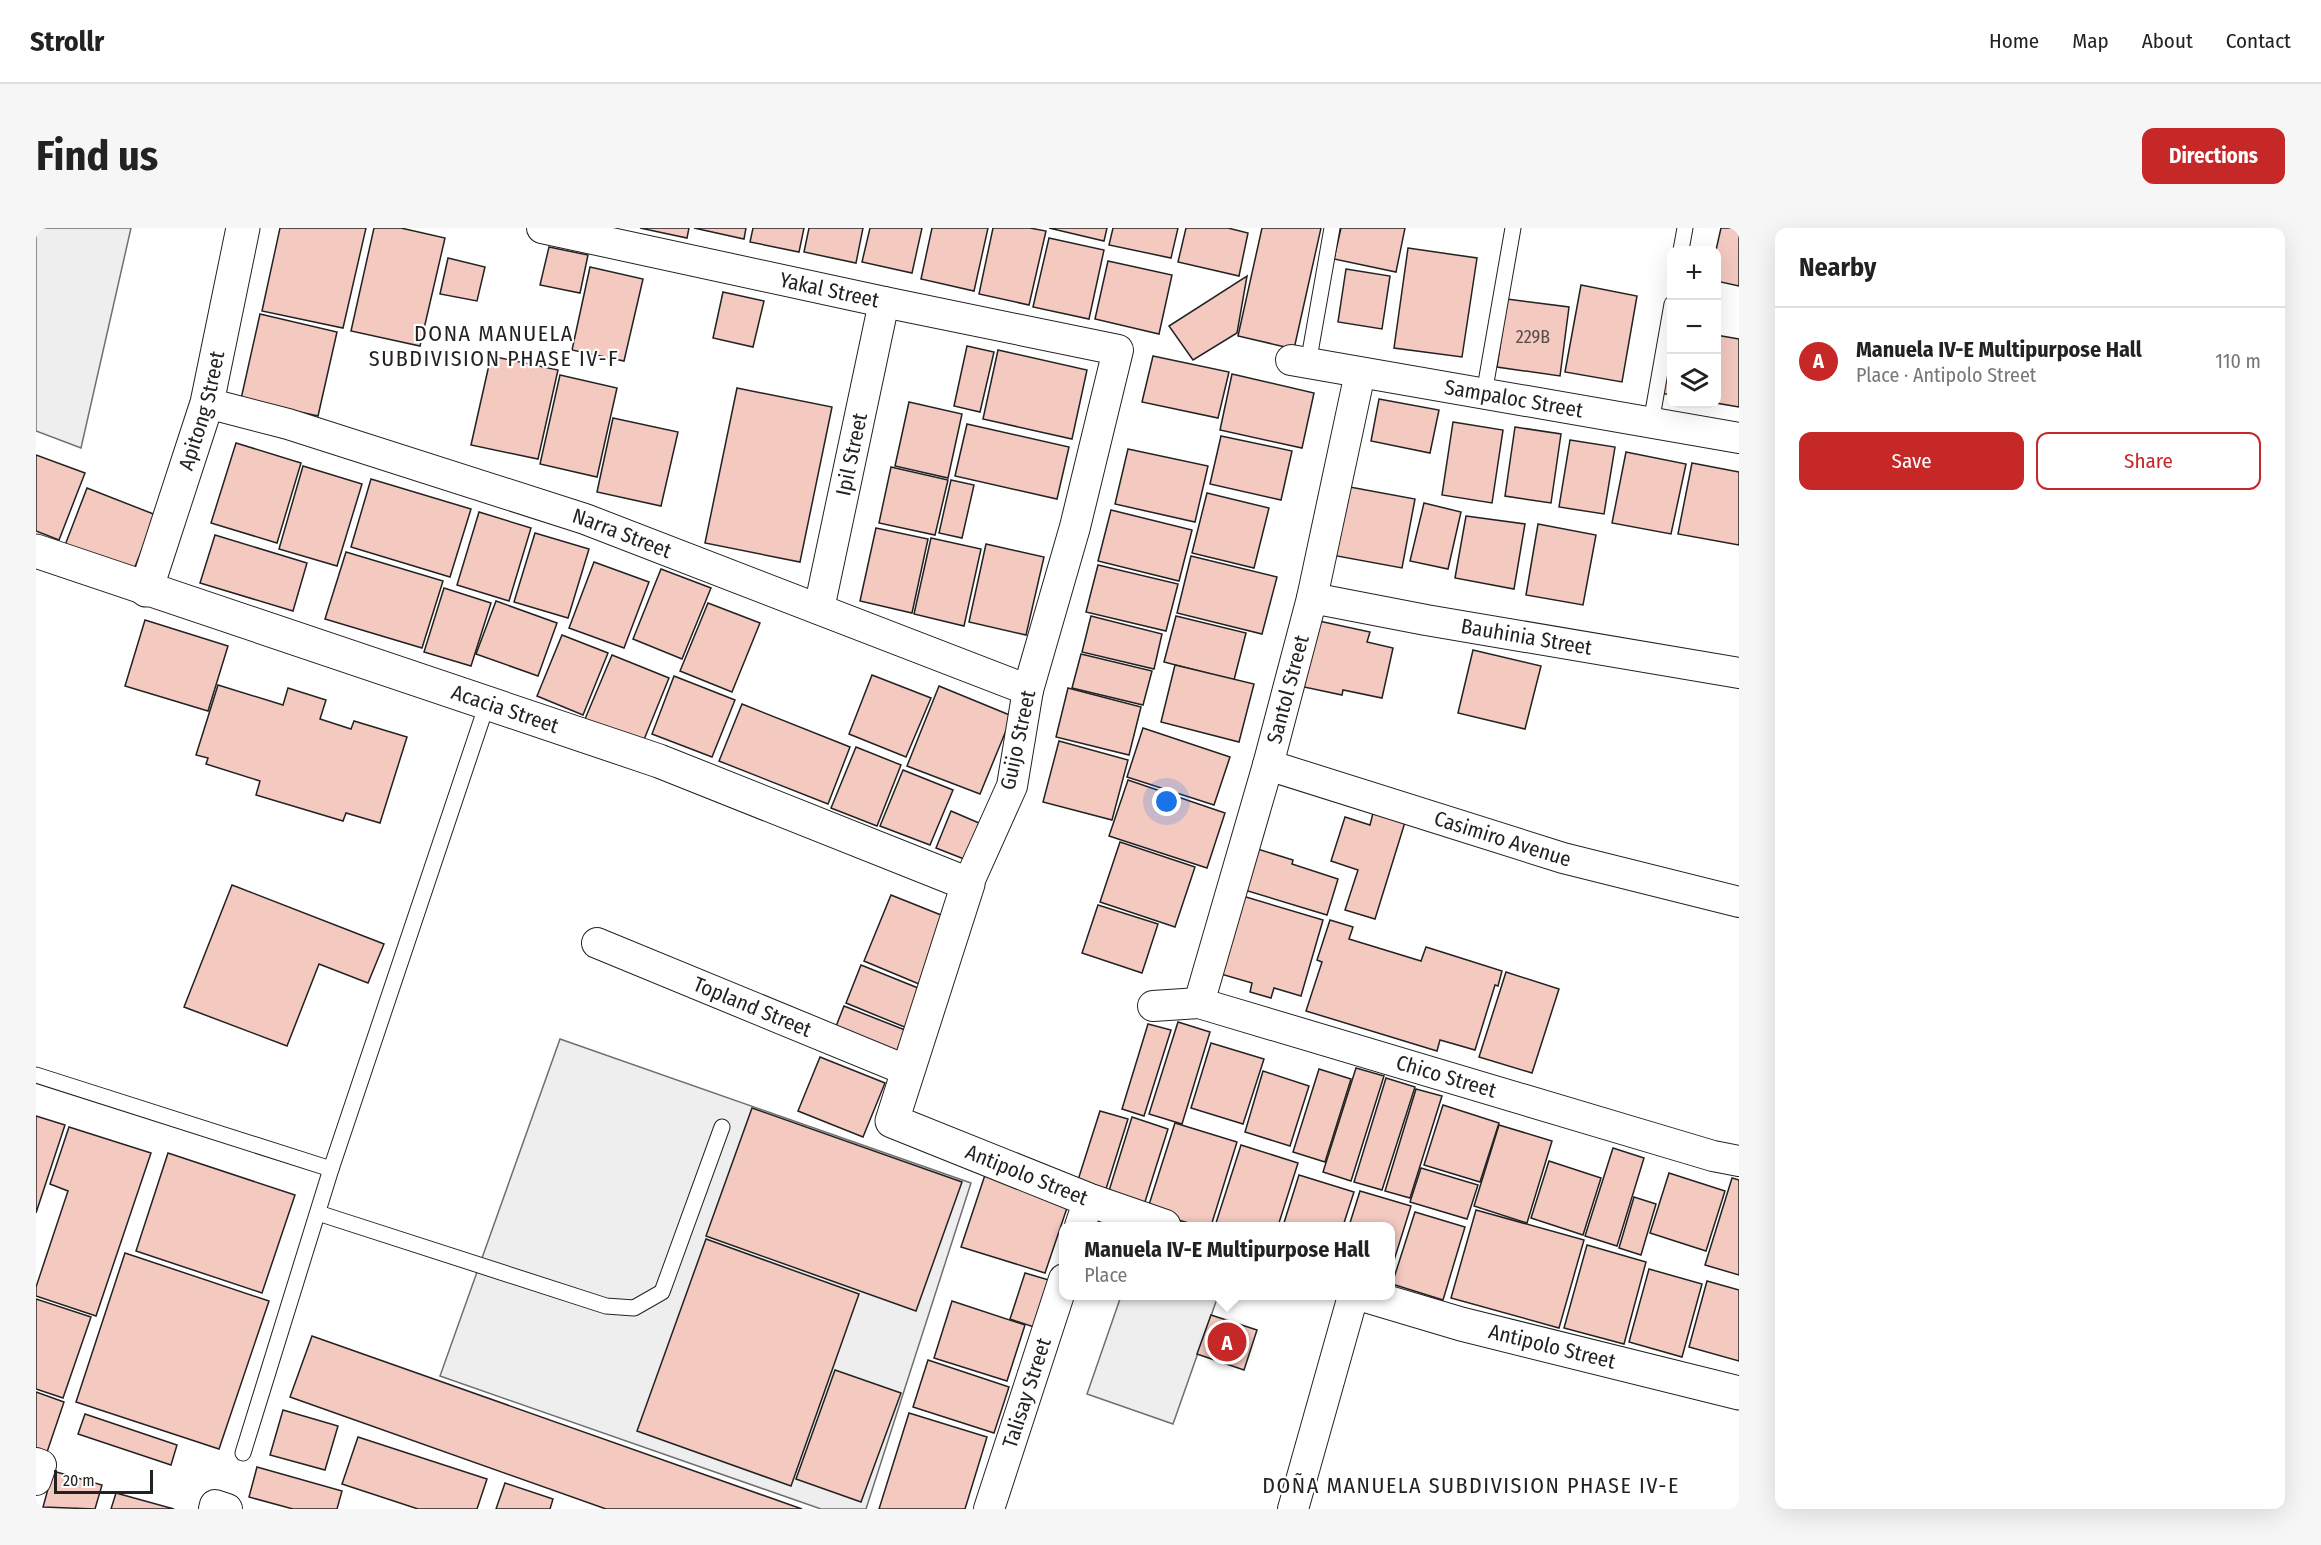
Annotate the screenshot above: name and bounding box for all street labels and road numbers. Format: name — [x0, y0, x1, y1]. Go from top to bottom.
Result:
street label: Yakal Street — [777, 267, 882, 314]
street label: Apitong Street — [173, 349, 230, 474]
street label: Sampaloc Street — [1442, 374, 1585, 424]
street label: Ipil Street — [830, 410, 873, 498]
street label: Narra Street — [569, 503, 675, 564]
street label: Bauhinia Street — [1459, 613, 1594, 661]
street label: Santol Street — [1261, 632, 1315, 747]
street label: Acacia Street — [448, 679, 562, 739]
street label: Guijo Street — [995, 688, 1041, 792]
street label: Casimiro Avenue — [1431, 805, 1574, 873]
street label: Topland Street — [689, 971, 815, 1043]
street label: Chico Street — [1393, 1049, 1499, 1104]
street label: Antipolo Street — [962, 1139, 1092, 1211]
street label: Antipolo Street — [1486, 1318, 1618, 1375]
street label: Talisay Street — [997, 1334, 1057, 1451]

